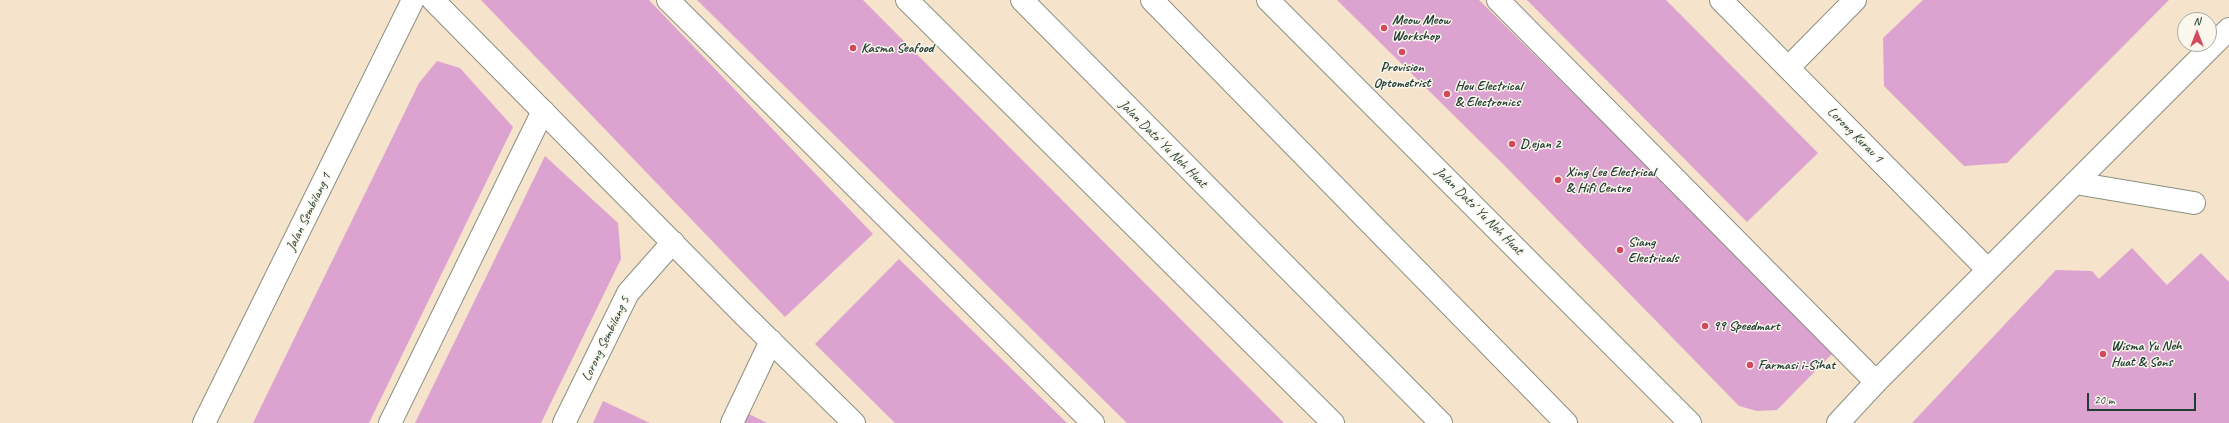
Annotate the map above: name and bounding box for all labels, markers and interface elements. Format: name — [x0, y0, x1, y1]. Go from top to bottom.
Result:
place label: Meow Meow Workshop — [1392, 12, 1450, 44]
north arrow — [2177, 12, 2217, 52]
text: N — [2194, 14, 2200, 28]
marker: Meow Meow Workshop — [1379, 23, 1389, 33]
place label: Kasma Seafood — [861, 40, 933, 56]
marker: Kasma Seafood — [848, 43, 858, 53]
marker: Provision Optometrist — [1397, 47, 1407, 57]
place label: Provision Optometrist — [1374, 59, 1430, 92]
place label: Hou Electrical & Electronics — [1455, 78, 1522, 110]
marker: Hou Electrical & Electronics — [1442, 89, 1452, 99]
street label: Jalan Dato' Yu Neh Huat — [1115, 96, 1211, 192]
street label: Lorong Kurau 1 — [1823, 103, 1887, 167]
place label: D,ejan 2 — [1520, 136, 1561, 152]
marker: D,ejan 2 — [1507, 139, 1517, 149]
street label: Jalan Dato' Yu Neh Huat — [1431, 163, 1527, 259]
place label: Xing Lee Electrical & Hifi Centre — [1566, 164, 1655, 196]
street label: Jalan Sembilang 1 — [283, 170, 335, 254]
marker: Xing Lee Electrical & Hifi Centre — [1553, 175, 1563, 185]
place label: Siang Electricals — [1628, 234, 1678, 266]
marker: Siang Electricals — [1615, 245, 1625, 255]
street label: Lorong Sembilang 5 — [578, 294, 634, 384]
place label: 99 Speedmart — [1713, 318, 1779, 334]
marker: 99 Speedmart — [1700, 321, 1710, 331]
place label: Wisma Yu Neh Huat & Sons — [2111, 338, 2182, 370]
marker: Wisma Yu Neh Huat & Sons — [2098, 349, 2108, 359]
place label: Farmasi i-Sihat — [1758, 357, 1835, 373]
marker: Farmasi i-Sihat — [1745, 360, 1755, 370]
scale bar — [2089, 385, 2198, 411]
text: 20 m — [2094, 392, 2114, 408]

